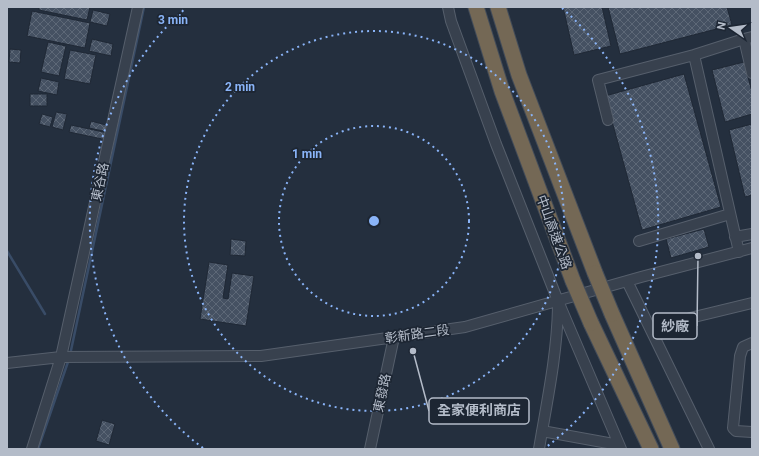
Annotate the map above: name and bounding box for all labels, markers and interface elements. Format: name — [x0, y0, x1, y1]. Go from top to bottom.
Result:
north arrow — [711, 8, 751, 48]
text: 3 min — [158, 13, 188, 27]
text: N — [715, 20, 729, 31]
text: 2 min — [225, 80, 255, 94]
text: 1 min — [292, 147, 322, 161]
street label: 東谷路 — [89, 161, 111, 203]
street label: 中山高速公路 — [534, 193, 574, 271]
centre of rings — [367, 214, 381, 228]
callout: 紗廠 — [653, 313, 697, 339]
text: 紗廠 — [661, 318, 689, 334]
street label: 彰新路二段 — [384, 322, 450, 346]
street label: 東發路 — [371, 372, 393, 414]
callout: 全家便利商店 — [429, 398, 529, 424]
text: 全家便利商店 — [437, 402, 521, 418]

